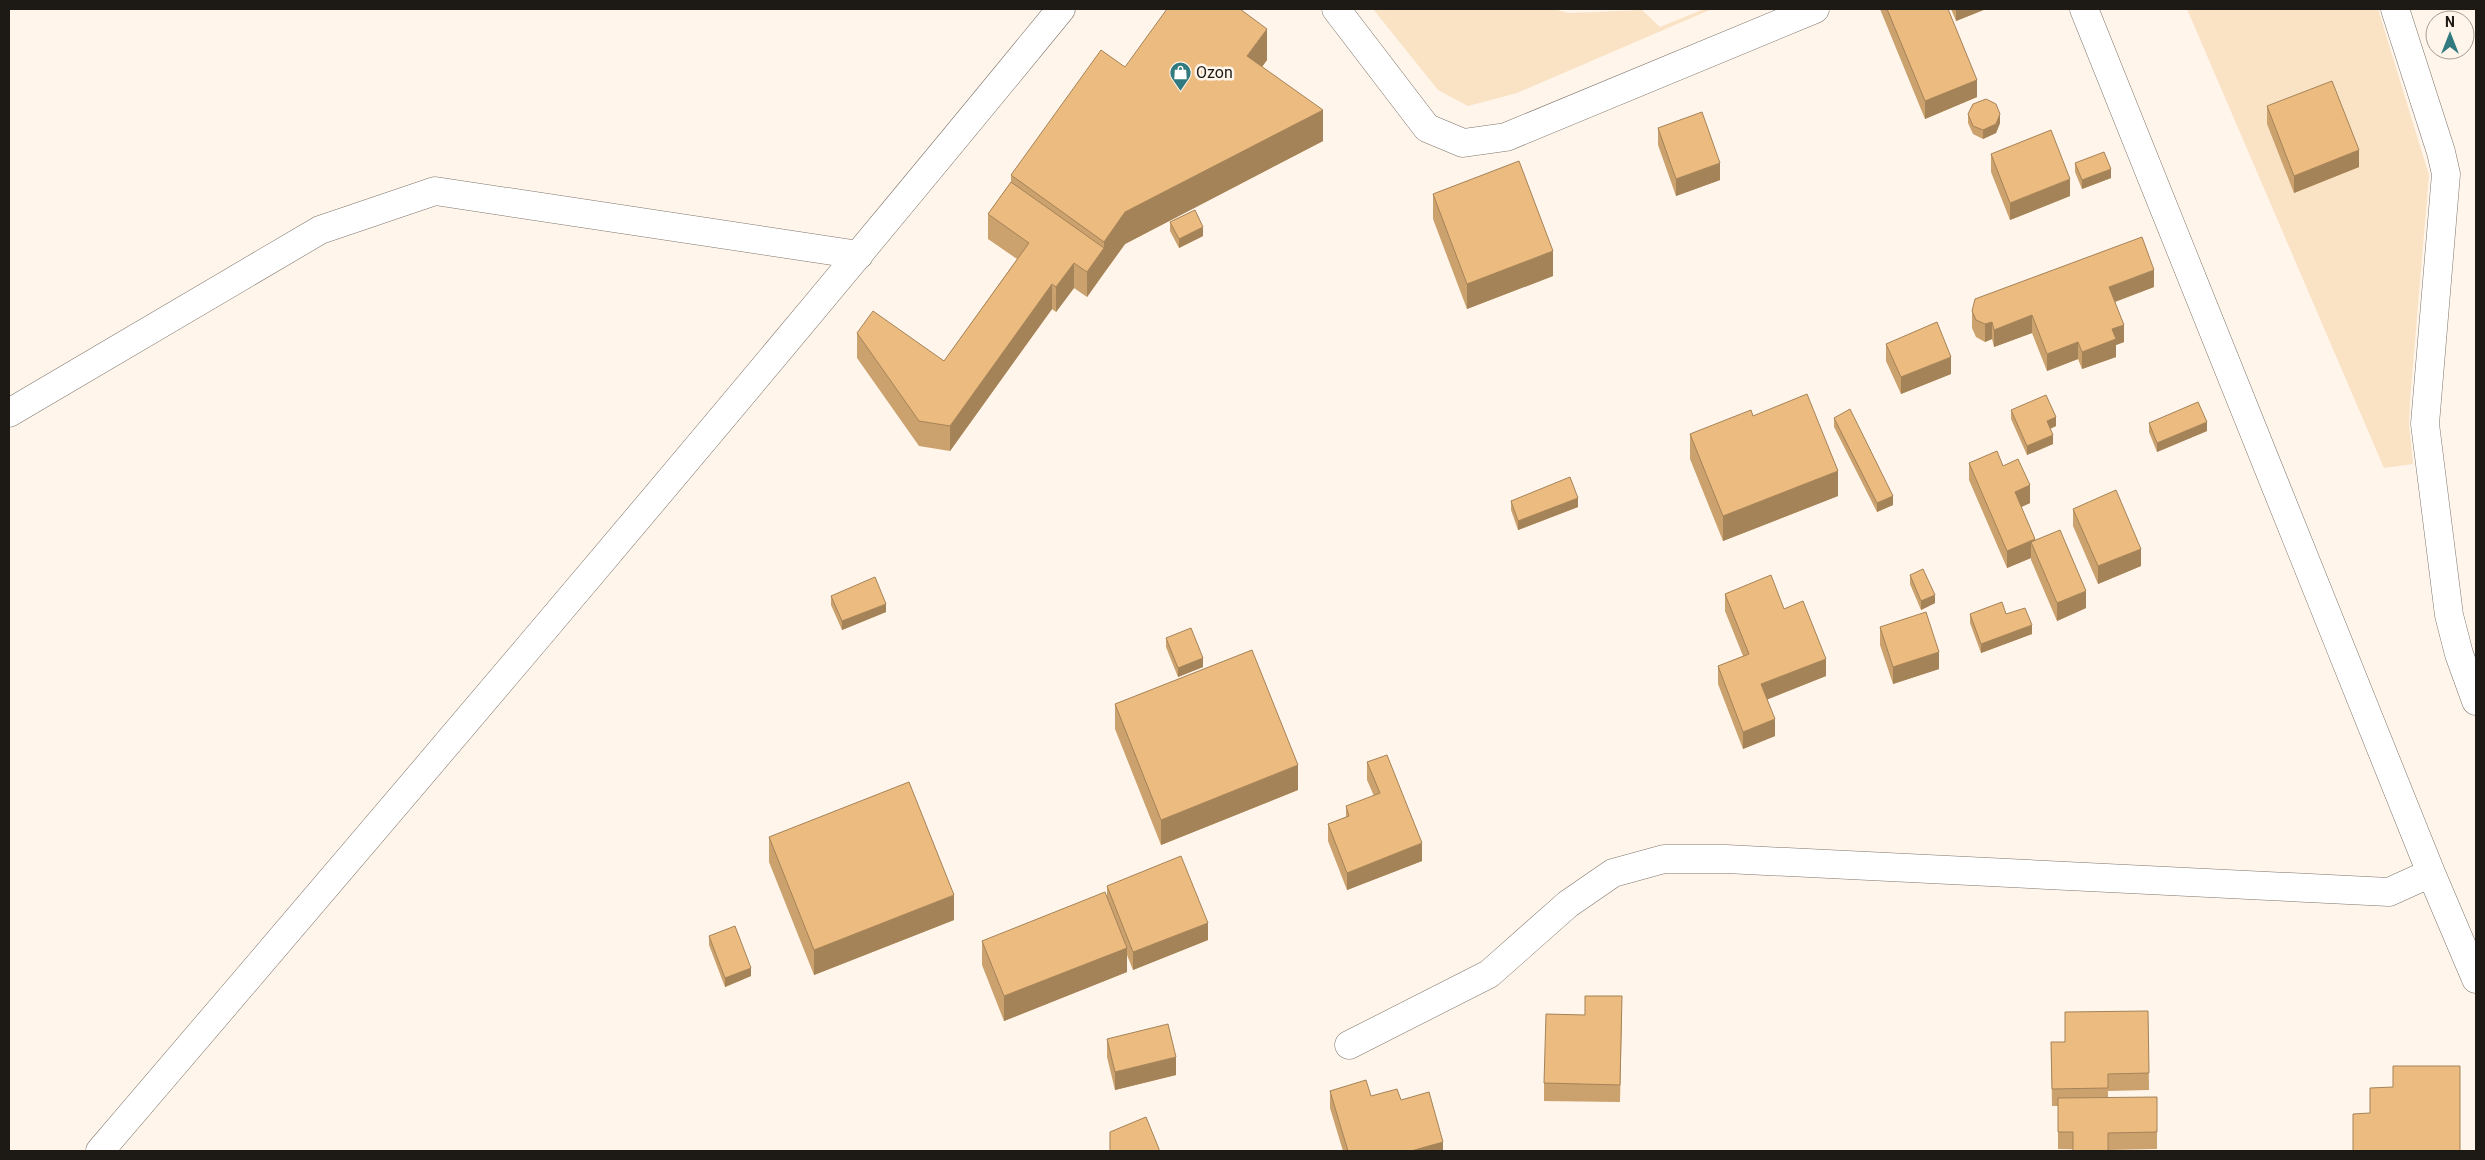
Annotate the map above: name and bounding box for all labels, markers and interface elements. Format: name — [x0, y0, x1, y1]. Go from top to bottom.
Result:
north arrow — [2425, 10, 2475, 60]
text: N — [2445, 14, 2455, 30]
shop icon: Ozon — [1168, 60, 1192, 91]
place label: Ozon — [1196, 63, 1233, 82]

